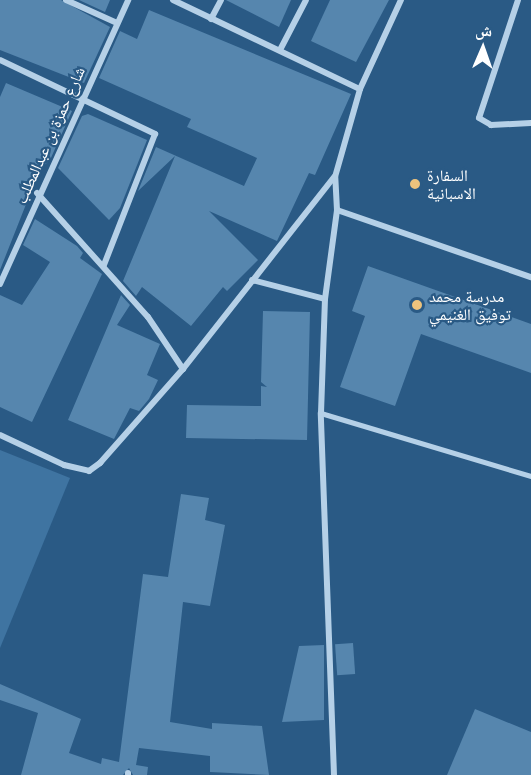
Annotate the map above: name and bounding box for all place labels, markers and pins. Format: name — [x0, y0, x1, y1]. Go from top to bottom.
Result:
place label: السفارة الاسبانية — [427, 165, 476, 203]
marker: السفارة الاسبانية — [408, 177, 422, 191]
place label: مدرسة محمد توفيق الغنيمي — [429, 286, 511, 324]
marker: مدرسة محمد توفيق الغنيمي — [410, 298, 424, 312]

